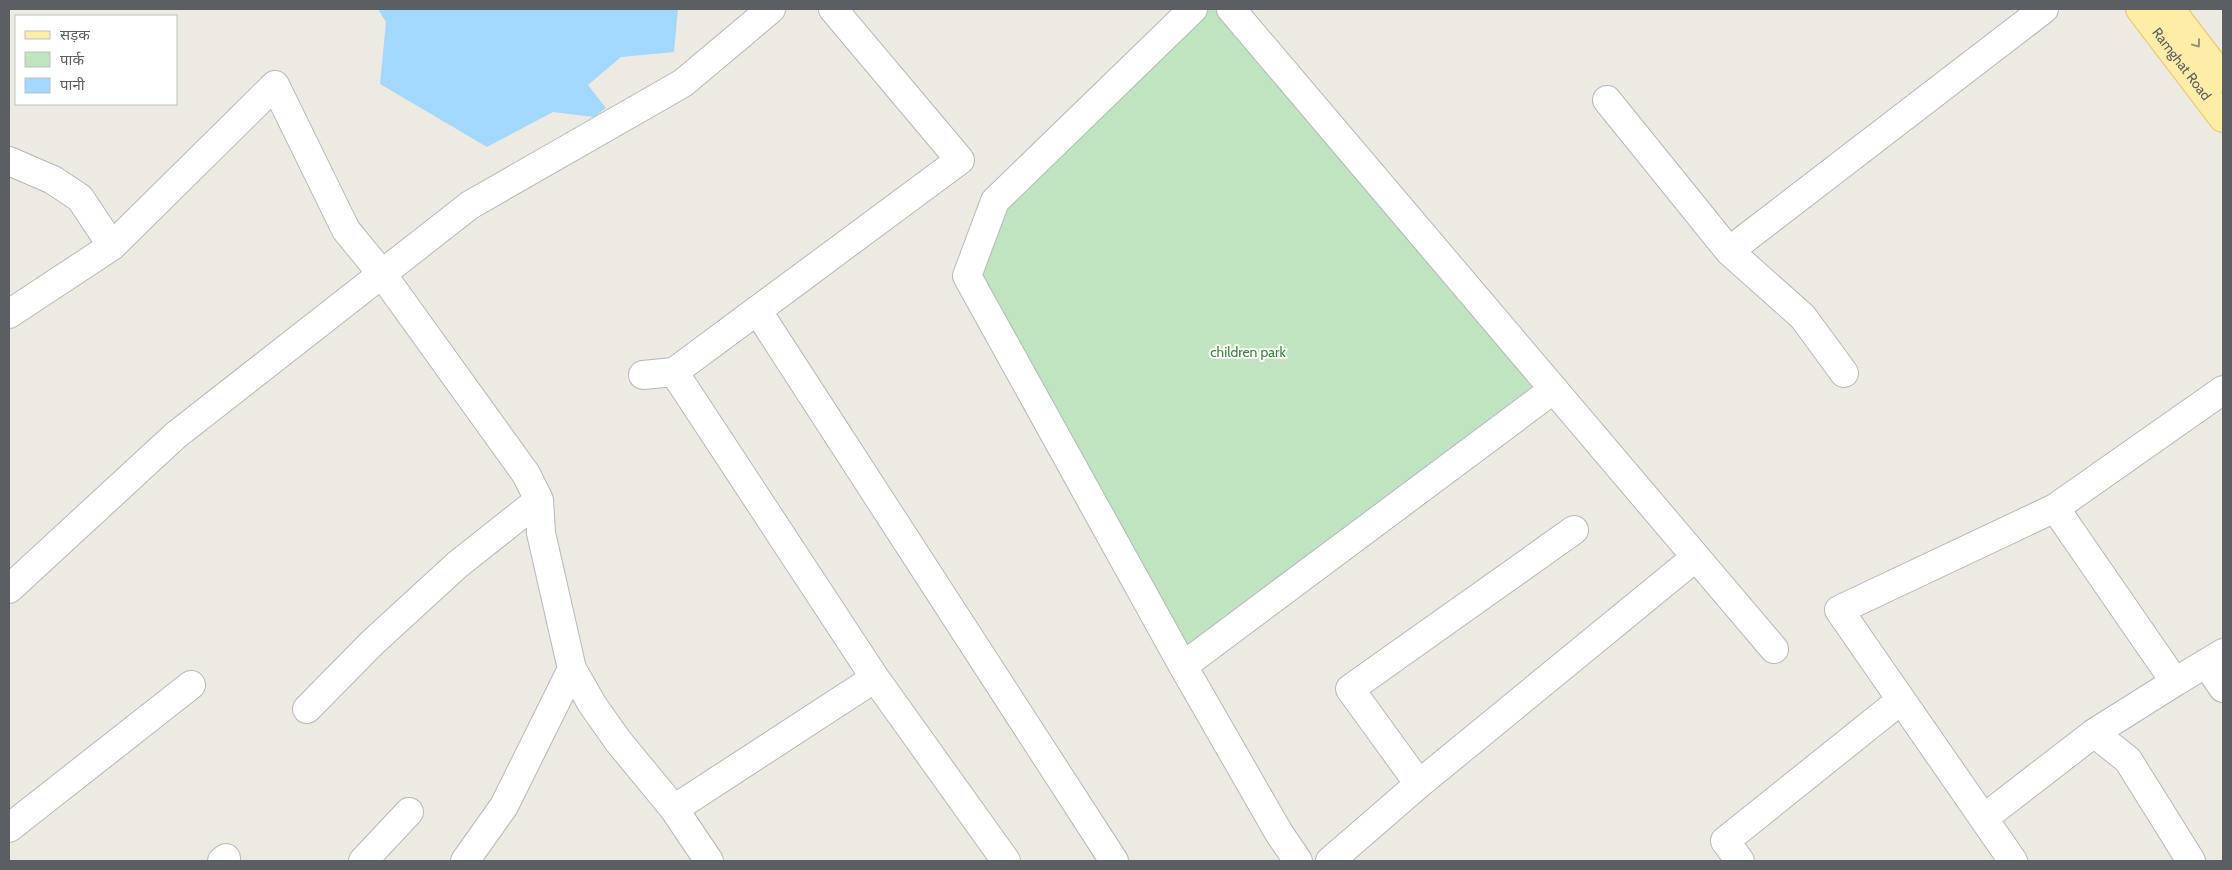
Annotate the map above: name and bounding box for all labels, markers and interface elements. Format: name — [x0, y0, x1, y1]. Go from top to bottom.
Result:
legend — [15, 15, 178, 105]
street label: Ramghat Road — [2148, 24, 2215, 104]
text: सड़क — [60, 26, 90, 44]
one-way arrow — [2191, 38, 2199, 47]
text: पार्क — [60, 51, 84, 69]
text: पानी — [60, 76, 86, 94]
park label: children park — [1210, 343, 1286, 361]

